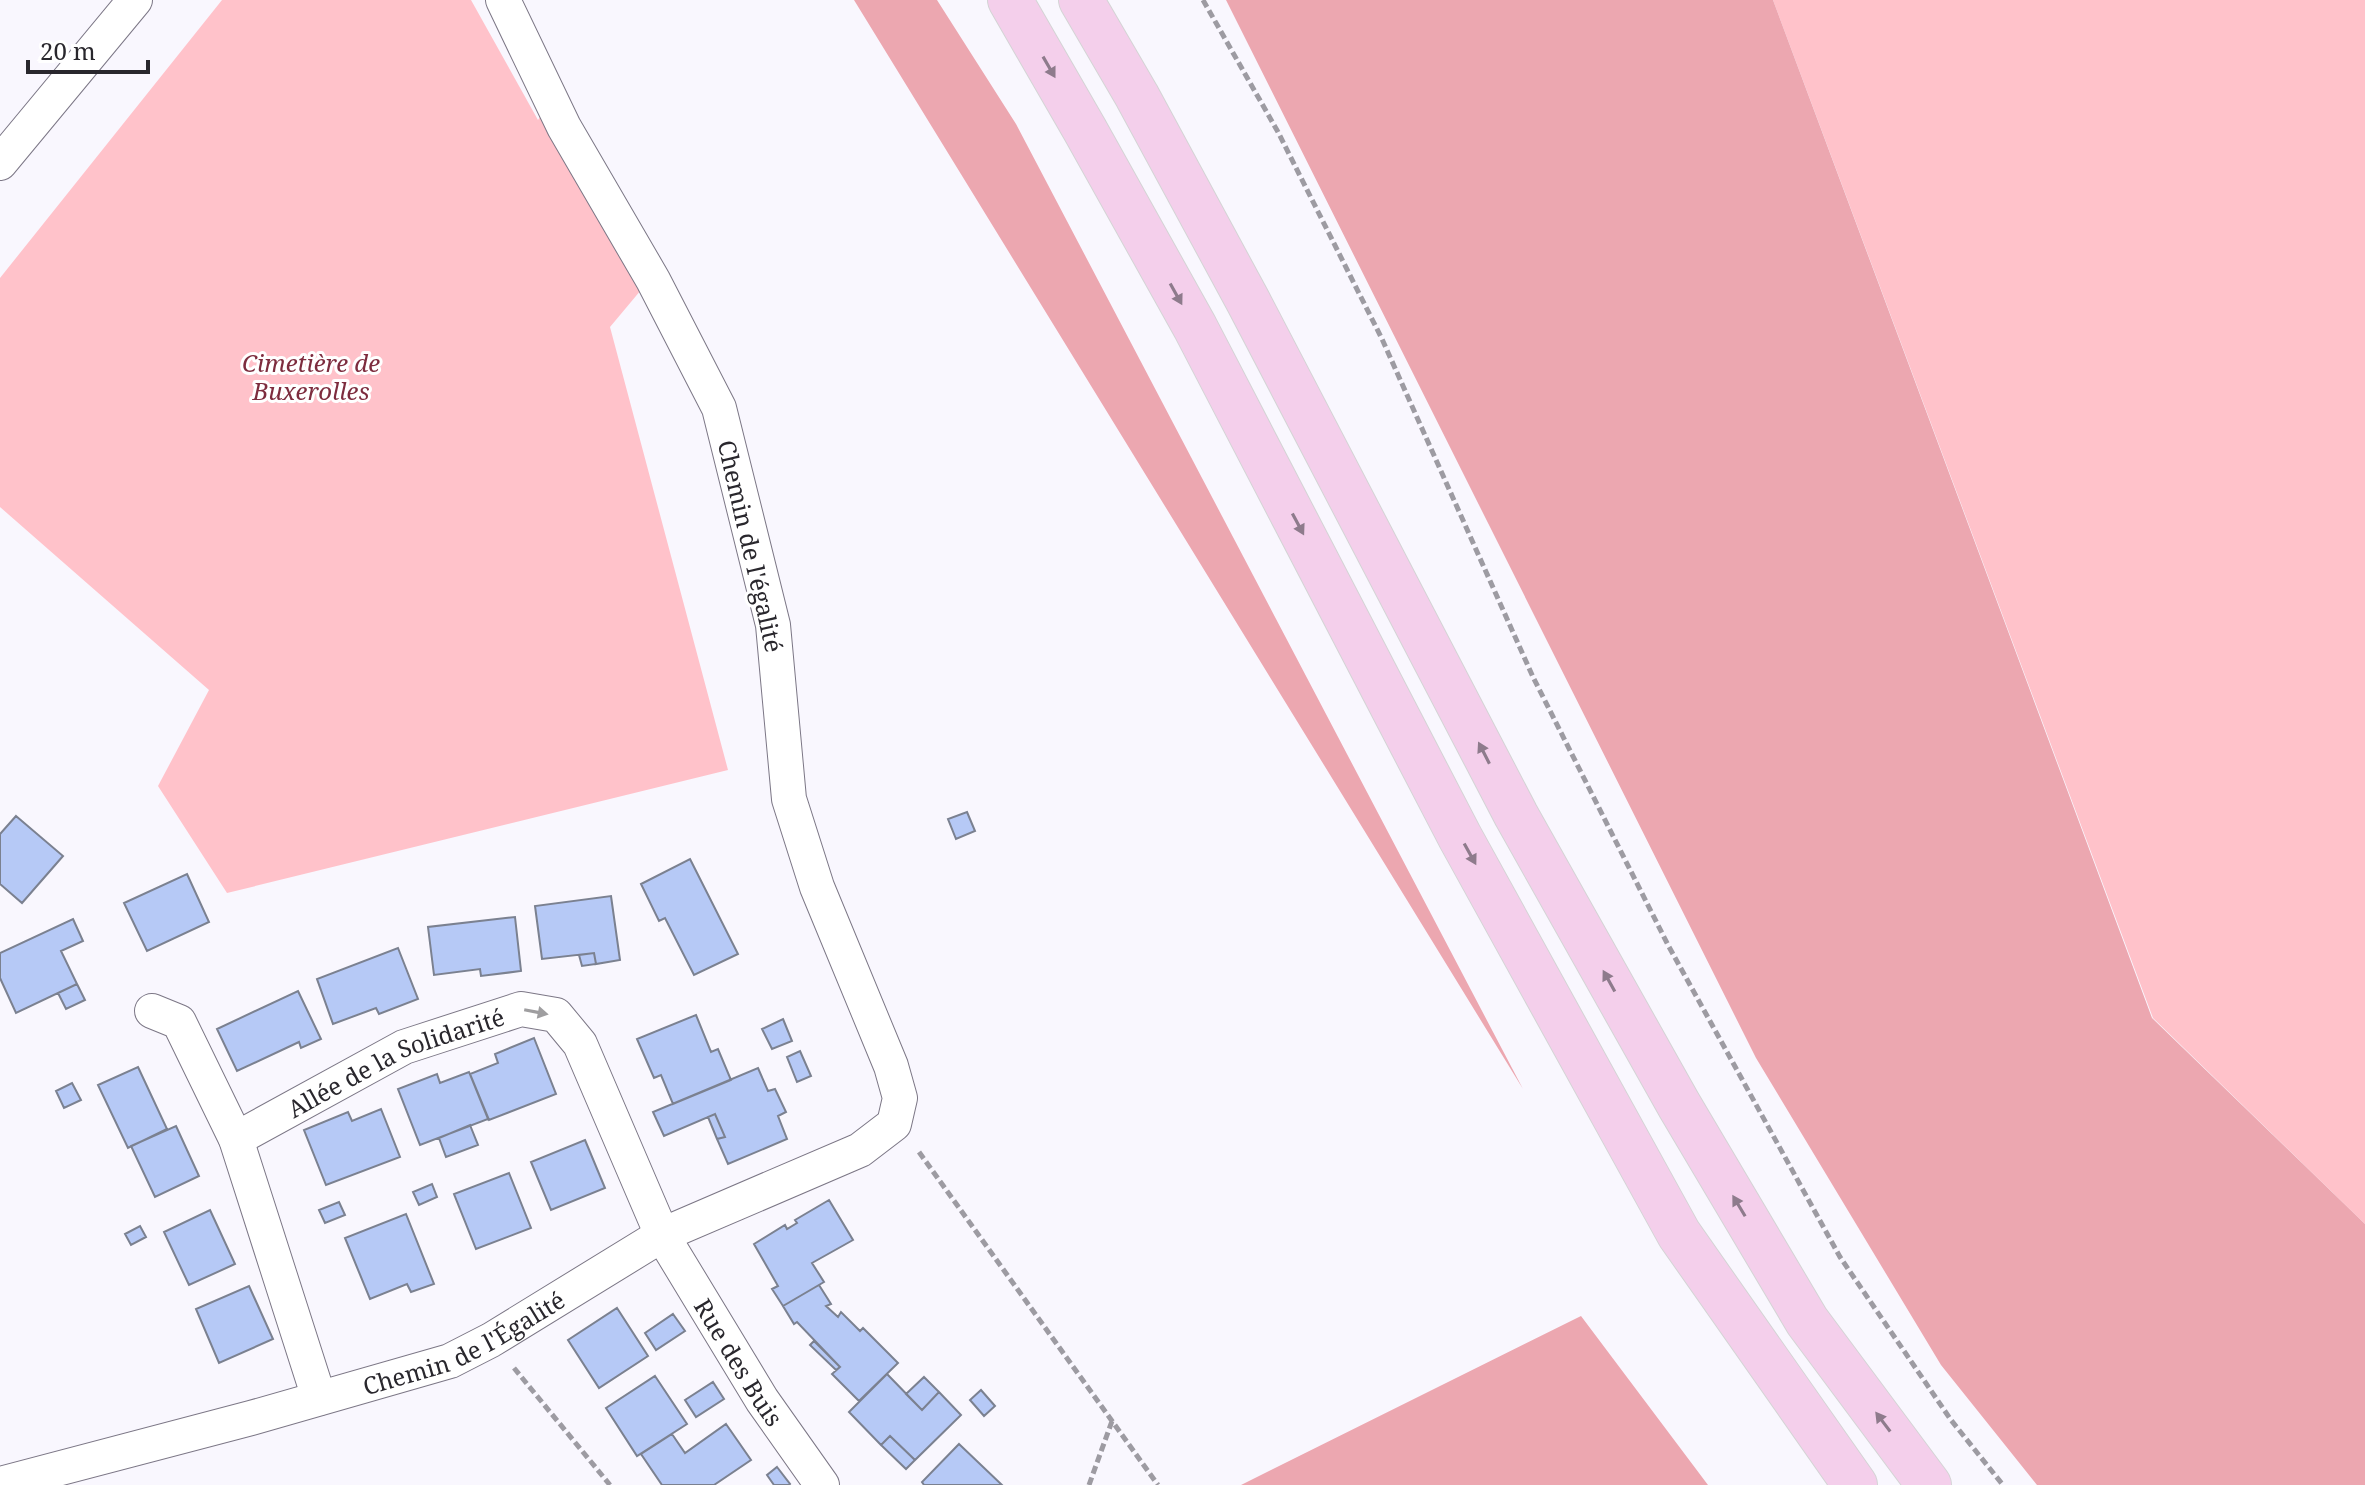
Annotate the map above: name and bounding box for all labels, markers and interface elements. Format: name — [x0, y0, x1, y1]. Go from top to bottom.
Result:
scale bar — [28, 24, 148, 74]
text: 20 m — [40, 34, 96, 67]
one-way arrow — [1042, 56, 1056, 78]
one-way arrow — [1169, 283, 1183, 305]
park label: Cimetière de Buxerolles — [242, 346, 380, 407]
street label: Chemin de l'égalité — [711, 437, 791, 655]
one-way arrow — [1292, 512, 1305, 535]
one-way arrow — [1478, 741, 1491, 764]
one-way arrow — [1463, 843, 1477, 865]
one-way arrow — [1603, 969, 1616, 992]
street label: Allée de la Solidarité — [281, 999, 508, 1125]
one-way arrow — [524, 1006, 549, 1018]
one-way arrow — [1732, 1195, 1746, 1217]
street label: Chemin de l'Égalité — [359, 1282, 570, 1402]
street label: Rue des Buis — [687, 1292, 791, 1432]
one-way arrow — [1875, 1412, 1891, 1433]

